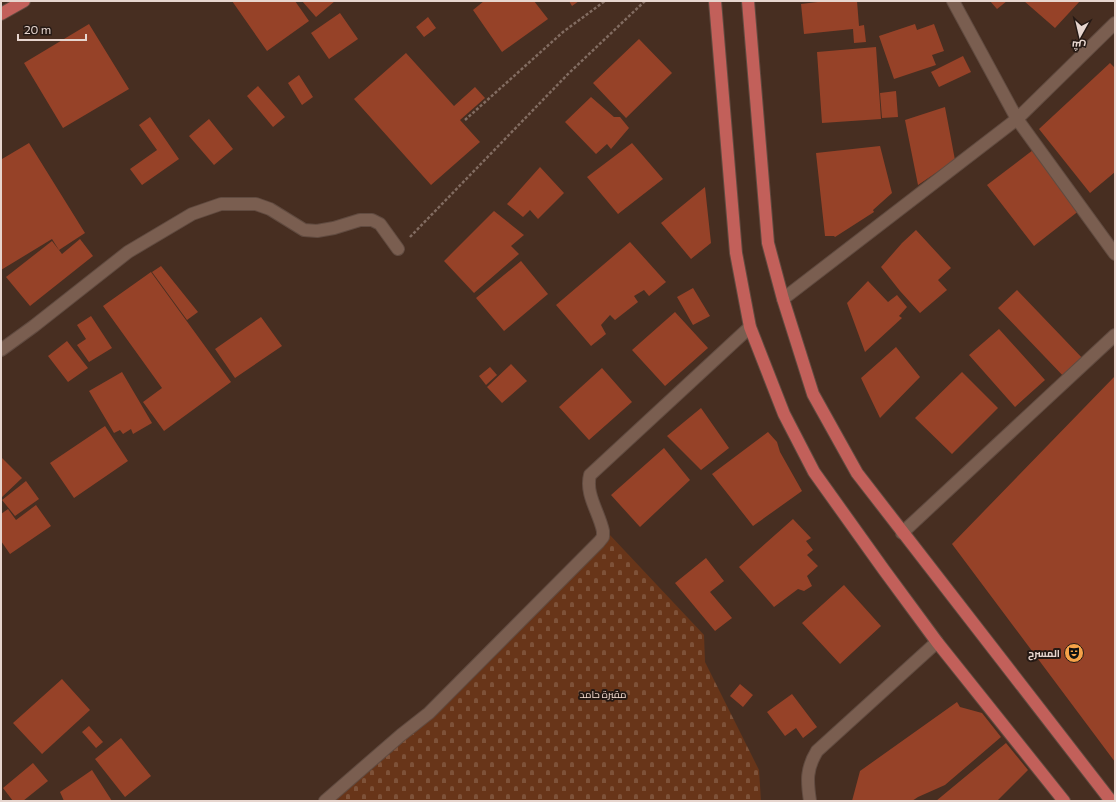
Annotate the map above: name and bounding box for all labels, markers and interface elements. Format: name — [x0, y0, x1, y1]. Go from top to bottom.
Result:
scale bar — [18, 16, 86, 42]
north arrow — [1060, 16, 1100, 56]
text: 20 m — [24, 22, 51, 36]
text: ش — [1071, 38, 1087, 54]
theatre icon: المسرح — [1063, 642, 1085, 664]
place label: المسرح — [1028, 647, 1060, 661]
park label: مقبرة حامد — [580, 688, 626, 700]

